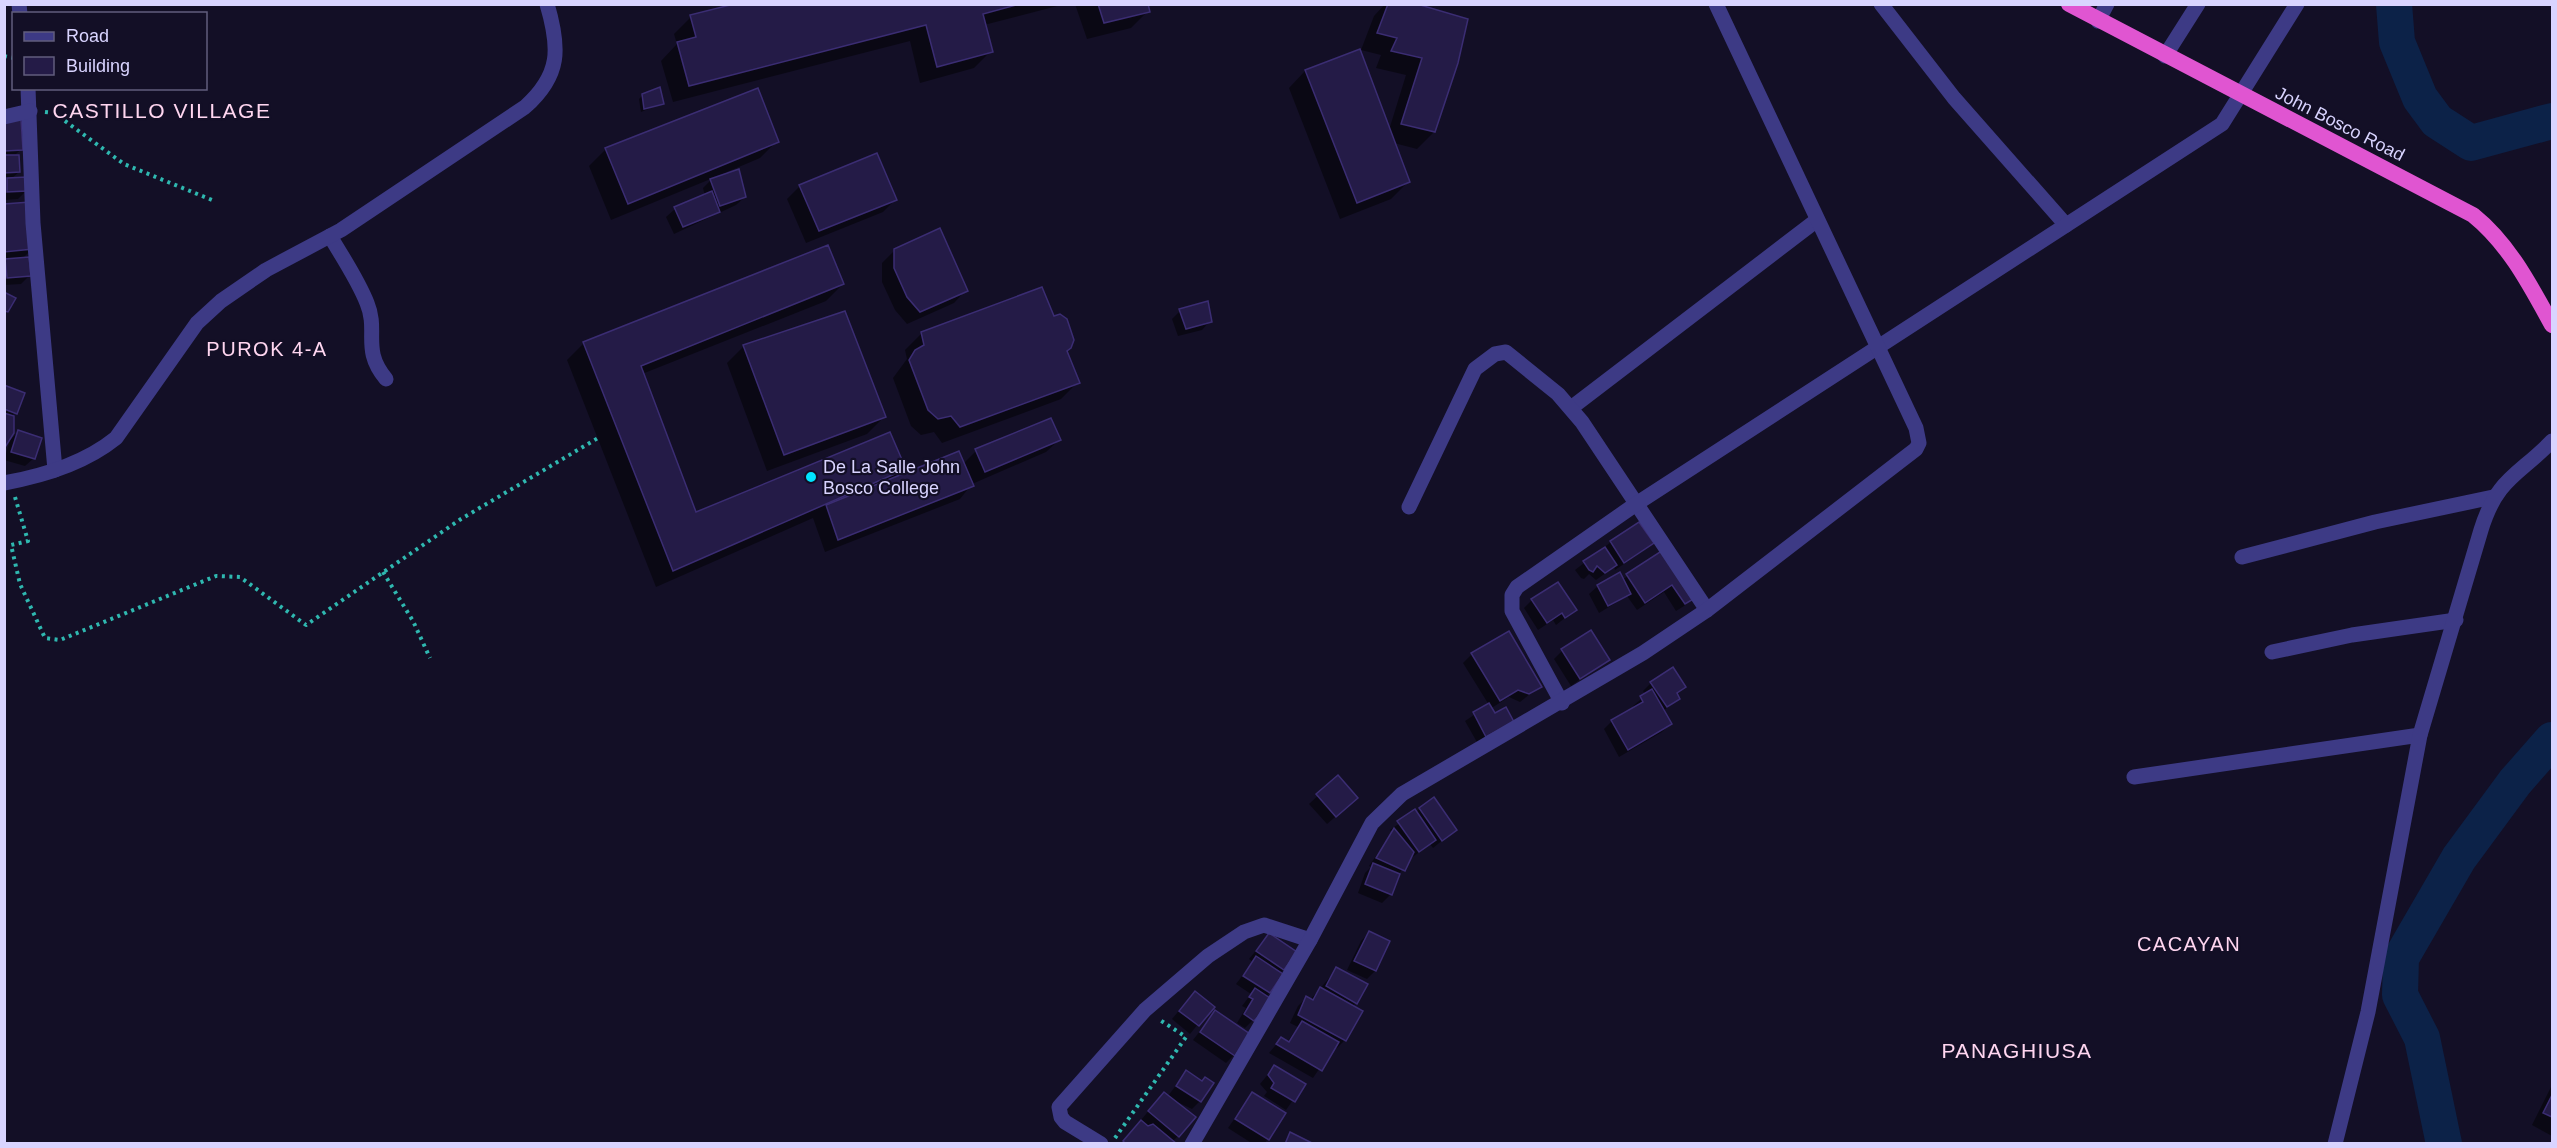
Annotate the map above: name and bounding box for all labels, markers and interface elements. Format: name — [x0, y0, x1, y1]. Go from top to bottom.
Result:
legend — [12, 12, 207, 90]
text: Road — [66, 26, 109, 46]
text: Building — [66, 56, 130, 76]
street label: John Bosco Road — [2272, 83, 2408, 165]
district label: CASTILLO VILLAGE — [53, 99, 271, 122]
district label: PUROK 4-A — [206, 338, 328, 360]
place label: De La Salle John Bosco College — [823, 457, 960, 498]
marker: De La Salle John Bosco College — [804, 470, 818, 484]
district label: CACAYAN — [2137, 933, 2241, 955]
district label: PANAGHIUSA — [1941, 1039, 2093, 1062]

